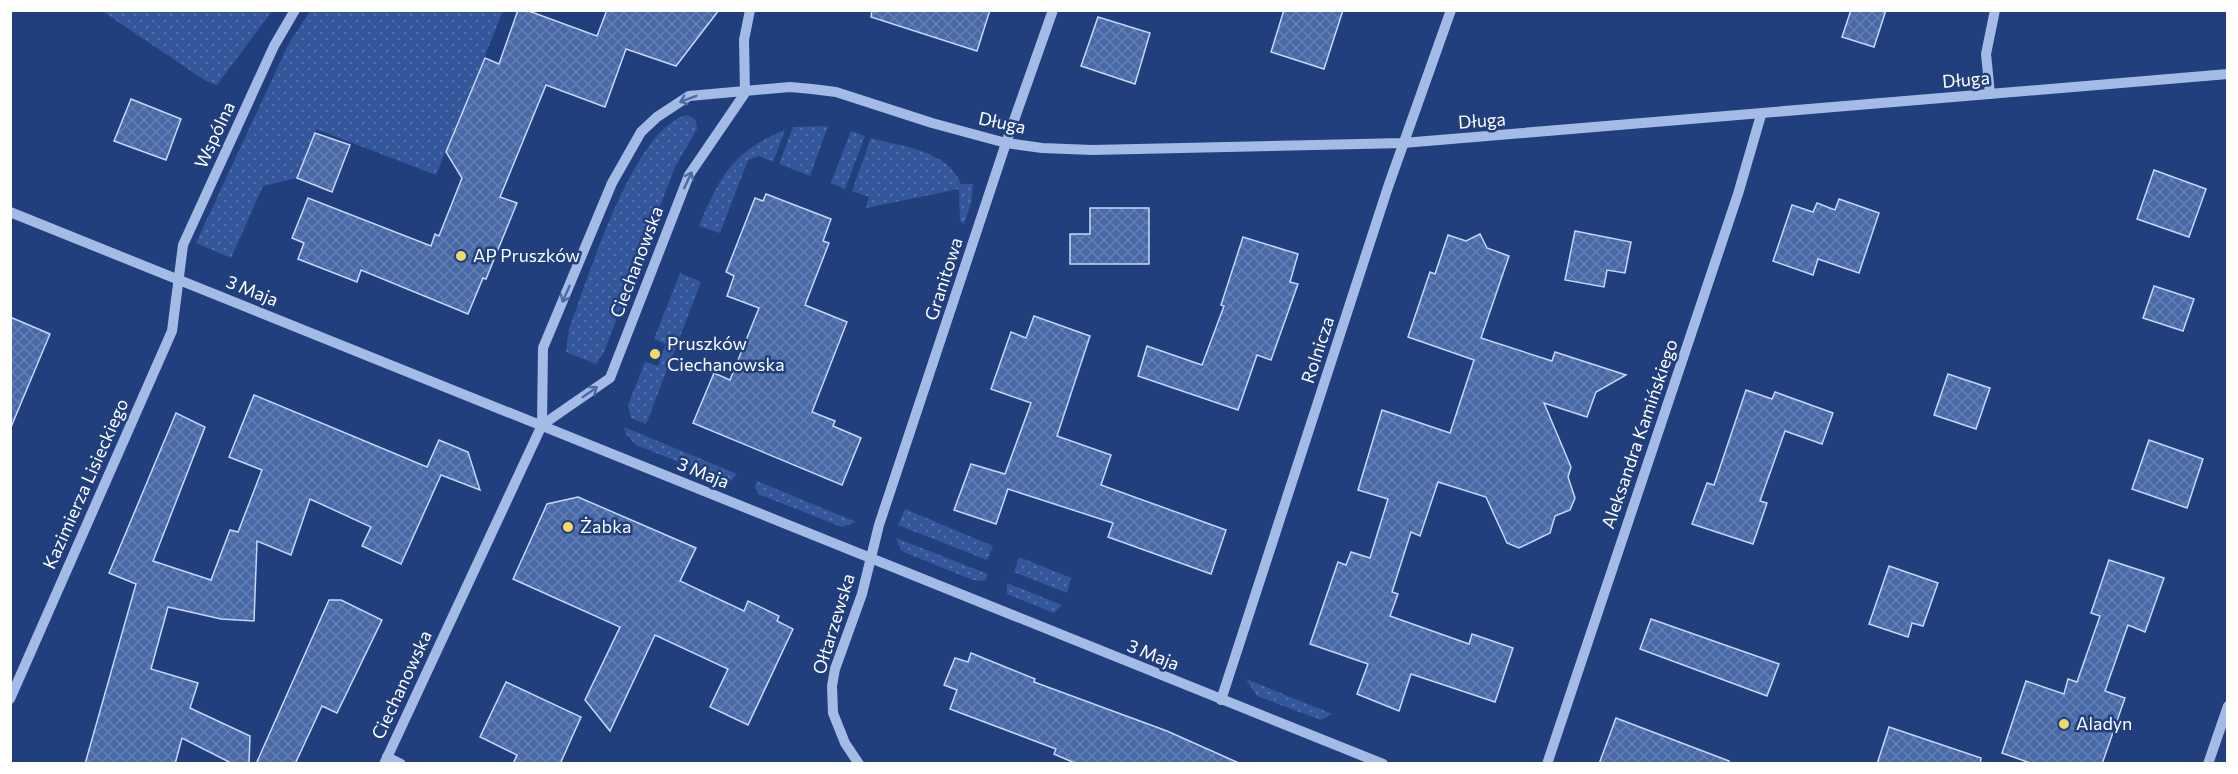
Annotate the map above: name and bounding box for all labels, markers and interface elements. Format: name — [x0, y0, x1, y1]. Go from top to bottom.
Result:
street label: Długa — [1941, 66, 1991, 92]
one-way arrow — [679, 95, 697, 106]
street label: Wspólna — [189, 98, 239, 171]
street label: Długa — [977, 106, 1028, 138]
street label: Długa — [1457, 107, 1507, 133]
one-way arrow — [682, 171, 694, 189]
street label: Ciechanowska — [605, 203, 667, 320]
street label: Granitowa — [919, 234, 967, 323]
place label: AP Pruszków — [473, 244, 580, 266]
marker: AP Pruszków — [454, 249, 468, 263]
street label: 3 Maja — [223, 270, 282, 310]
one-way arrow — [560, 285, 572, 303]
street label: Rolnicza — [1296, 313, 1338, 386]
place label: Pruszków Ciechanowska — [667, 332, 785, 375]
street label: Aleksandra Kamińskiego — [1596, 336, 1682, 531]
marker: Pruszków Ciechanowska — [648, 347, 662, 361]
one-way arrow — [582, 386, 598, 398]
street label: Kazimierza Lisieckiego — [38, 395, 133, 572]
street label: 3 Maja — [674, 452, 733, 492]
place label: Żabka — [580, 515, 631, 537]
marker: Żabka — [561, 520, 575, 534]
street label: Ołtarzewska — [807, 571, 859, 677]
street label: Ciechanowska — [366, 627, 436, 743]
street label: 3 Maja — [1124, 634, 1183, 674]
place label: Aladyn — [2076, 712, 2132, 734]
marker: Aladyn — [2057, 717, 2071, 731]

